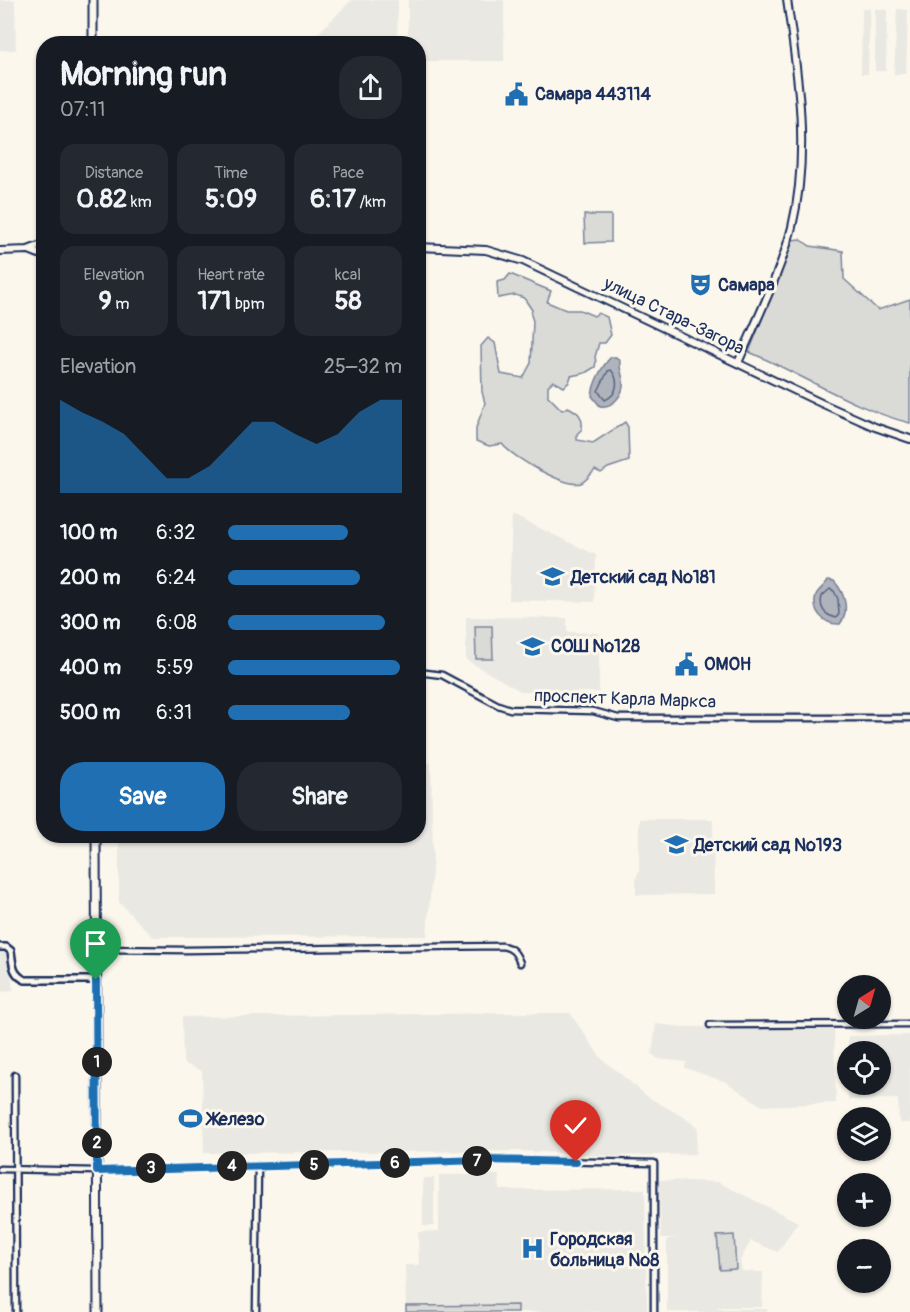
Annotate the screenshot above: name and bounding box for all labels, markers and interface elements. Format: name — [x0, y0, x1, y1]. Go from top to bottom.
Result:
text: Morning run — [60, 54, 227, 95]
button: share — [339, 56, 402, 119]
public building icon: Самара 443114 — [504, 81, 530, 107]
place label: Самара 443114 — [535, 83, 651, 106]
text: 07:11 — [60, 97, 105, 122]
text: Distance — [85, 163, 143, 183]
text: Time — [214, 163, 248, 183]
text: Pace — [332, 163, 364, 183]
text: 0.82 — [76, 183, 127, 215]
text: 5:09 — [205, 183, 257, 215]
text: 6:17 — [310, 183, 356, 215]
text: km — [127, 192, 152, 212]
text: /km — [356, 192, 386, 212]
text: Elevation — [84, 265, 144, 285]
text: Heart rate — [197, 265, 265, 285]
text: kcal — [335, 265, 361, 285]
street label: улица Стара-Загора — [599, 272, 748, 360]
theatre icon: Самара — [687, 272, 713, 298]
place label: Самара — [718, 274, 775, 297]
text: 9 — [98, 285, 112, 317]
text: 171 — [197, 285, 232, 317]
text: 58 — [334, 285, 362, 317]
text: m — [112, 294, 130, 314]
text: bpm — [232, 294, 265, 314]
text: Elevation — [60, 354, 136, 379]
text: 25–32 m — [324, 354, 402, 379]
text: 100 m — [60, 520, 117, 545]
text: 6:32 — [156, 520, 195, 545]
school or university icon: Детский сад №181 — [540, 564, 566, 590]
text: 200 m — [60, 565, 121, 590]
text: 6:24 — [156, 565, 196, 590]
place label: Детский сад №181 — [570, 566, 716, 589]
text: 300 m — [60, 610, 121, 635]
text: 6:08 — [156, 610, 197, 635]
school or university icon: СОШ №128 — [520, 633, 546, 659]
place label: СОШ №128 — [551, 635, 640, 658]
public building icon: ОМОН — [673, 651, 699, 677]
place label: ОМОН — [704, 653, 751, 676]
text: 400 m — [60, 655, 121, 680]
text: 5:59 — [156, 655, 193, 680]
street label: проспект Карла Маркса — [533, 684, 717, 714]
text: 500 m — [60, 700, 120, 725]
text: 6:31 — [156, 700, 192, 725]
button: Save — [60, 762, 225, 831]
button: Share — [237, 762, 402, 831]
school or university icon: Детский сад №193 — [663, 832, 689, 858]
place label: Детский сад №193 — [693, 834, 842, 857]
pin — [70, 918, 121, 980]
icon: arrive — [79, 927, 112, 960]
north arrow — [837, 975, 891, 1029]
map controls — [837, 975, 891, 1293]
button: locate — [837, 1041, 891, 1095]
pin: 1 — [82, 1047, 112, 1077]
text: 1 — [94, 1052, 100, 1072]
pin — [550, 1100, 601, 1162]
sports icon: Железо — [177, 1106, 203, 1132]
button: layers — [837, 1107, 891, 1161]
place label: Железо — [205, 1108, 265, 1131]
icon: check — [559, 1109, 592, 1142]
pin: 2 — [82, 1128, 112, 1158]
text: 2 — [93, 1133, 101, 1153]
pin: 7 — [462, 1146, 492, 1176]
pin: 6 — [380, 1148, 410, 1178]
pin: 5 — [299, 1150, 329, 1180]
pin: 4 — [217, 1151, 247, 1181]
text: 7 — [473, 1151, 481, 1171]
pin: 3 — [136, 1153, 166, 1183]
text: 6 — [390, 1153, 400, 1173]
text: 5 — [310, 1155, 318, 1175]
text: 4 — [227, 1156, 237, 1176]
text: 3 — [147, 1158, 155, 1178]
button: + — [837, 1173, 891, 1227]
place label: Городская больница №8 — [550, 1228, 659, 1272]
hospital icon: Городская больница №8 — [519, 1236, 545, 1262]
button: − — [837, 1239, 891, 1293]

